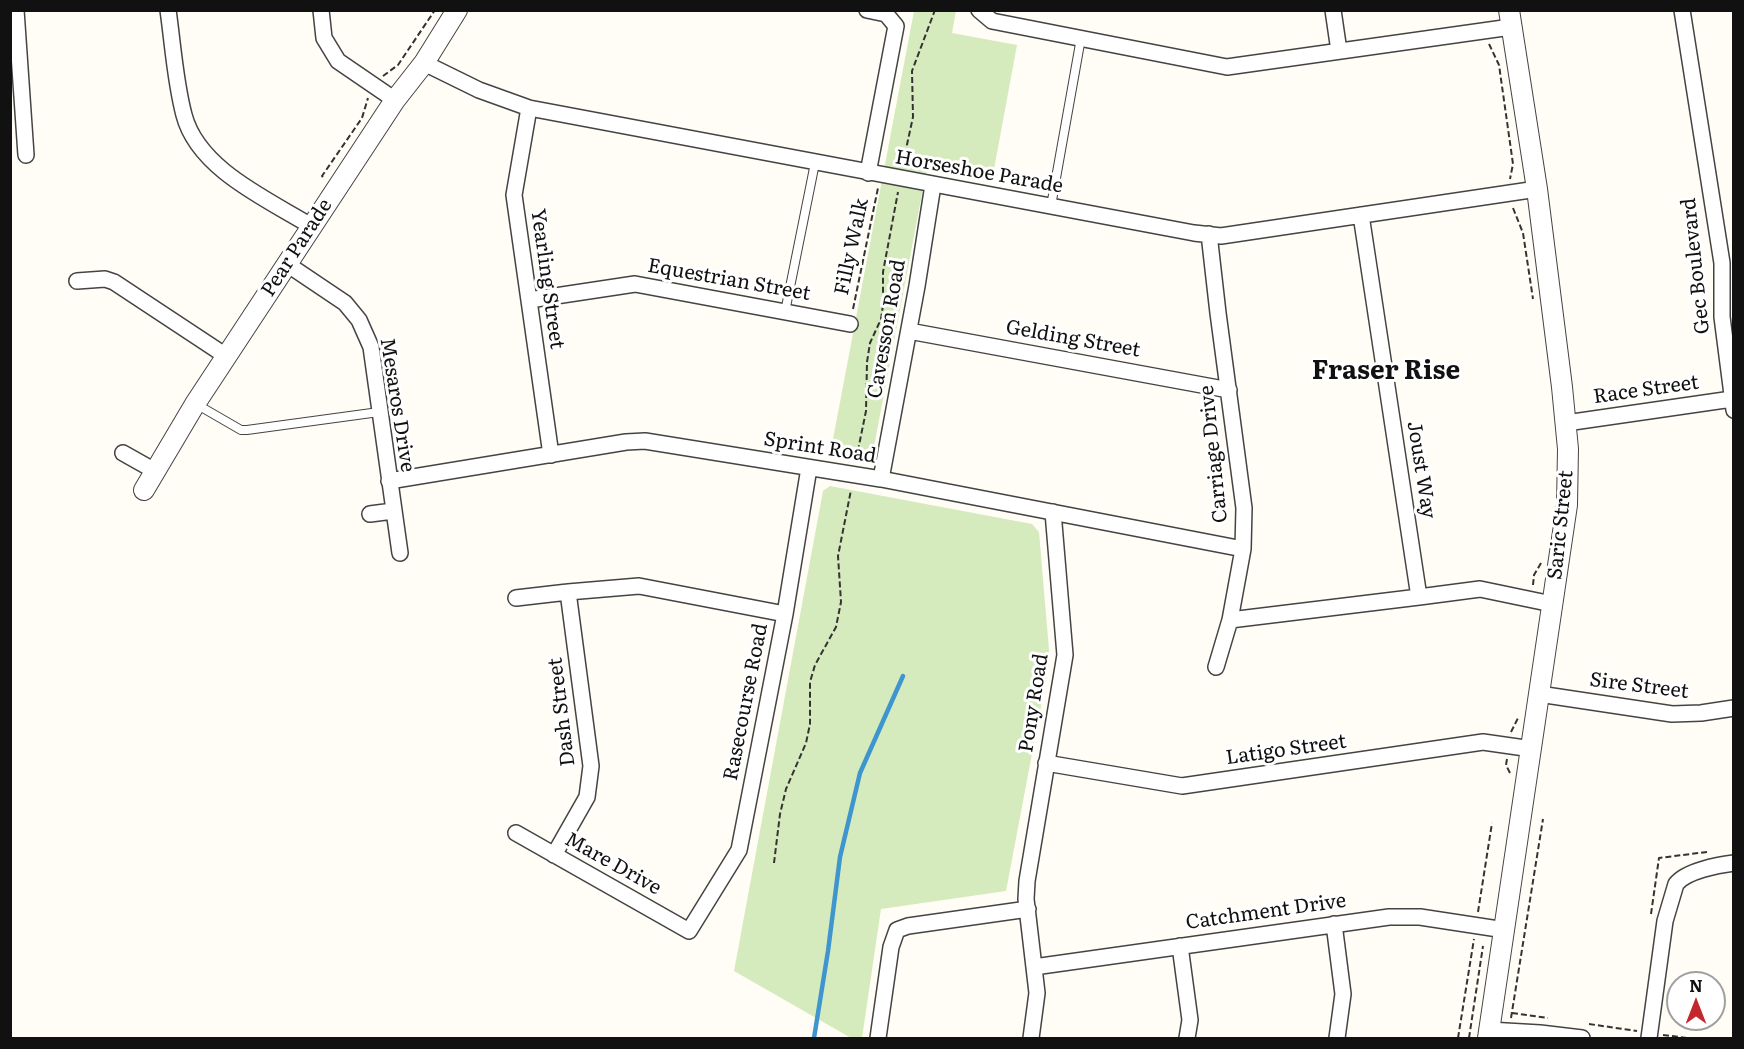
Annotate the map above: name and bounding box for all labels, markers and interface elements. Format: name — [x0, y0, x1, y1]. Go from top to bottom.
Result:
street label: Horseshoe Parade — [893, 145, 1065, 199]
street label: Pear Parade — [257, 195, 337, 301]
street label: Filly Walk — [830, 196, 874, 298]
street label: Gec Boulevard — [1677, 197, 1715, 335]
street label: Yearling Street — [525, 207, 569, 351]
street label: Equestrian Street — [646, 254, 812, 306]
street label: Cavesson Road — [863, 258, 911, 400]
street label: Gelding Street — [1004, 315, 1142, 363]
street label: Mesaros Drive — [375, 336, 419, 474]
district label: Fraser Rise — [1312, 355, 1460, 387]
street label: Race Street — [1592, 371, 1700, 409]
street label: Carriage Drive — [1195, 384, 1233, 524]
street label: Joust Way — [1401, 420, 1441, 520]
street label: Sprint Road — [762, 427, 878, 469]
street label: Saric Street — [1543, 469, 1579, 581]
street label: Rasecourse Road — [719, 621, 773, 783]
street label: Pony Road — [1014, 652, 1054, 754]
street label: Dash Street — [543, 656, 581, 768]
street label: Sire Street — [1588, 668, 1690, 704]
street label: Latigo Street — [1224, 730, 1348, 770]
street label: Mare Drive — [561, 828, 665, 900]
street label: Catchment Drive — [1184, 889, 1348, 935]
north arrow — [1666, 971, 1726, 1031]
text: N — [1689, 973, 1703, 997]

